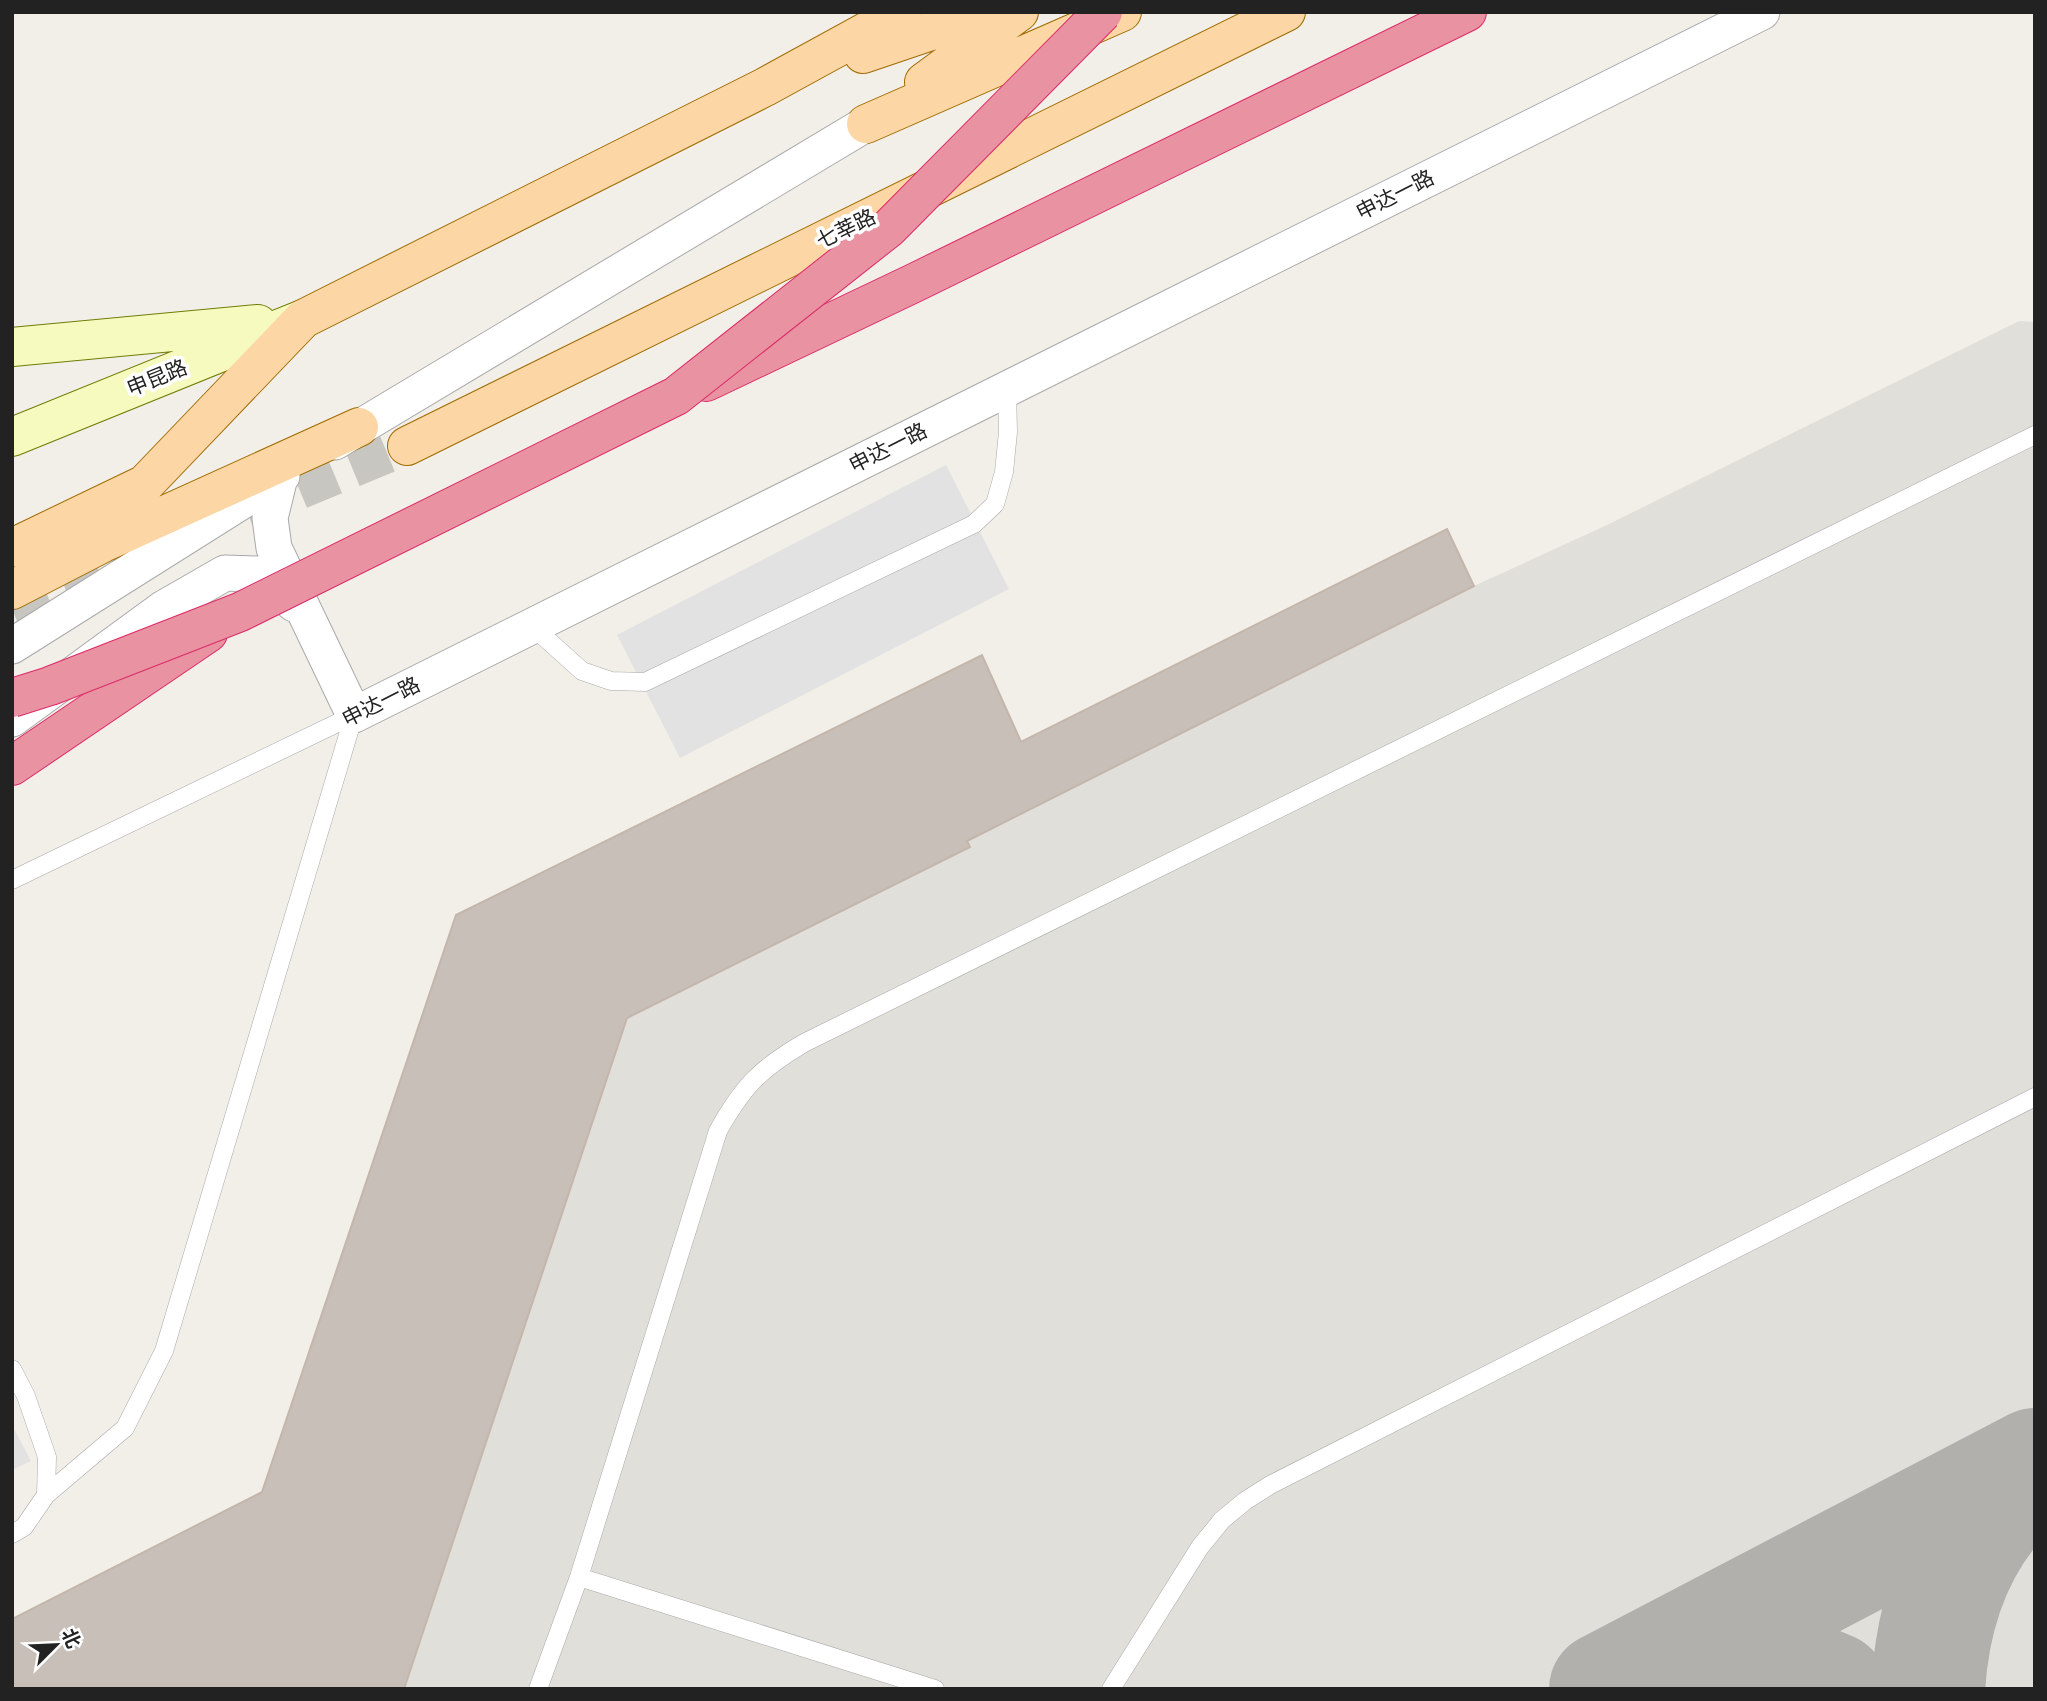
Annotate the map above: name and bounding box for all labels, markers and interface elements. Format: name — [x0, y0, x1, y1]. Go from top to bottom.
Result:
street label: 申达一路 — [1352, 165, 1438, 225]
street label: 七莘路 — [812, 204, 880, 254]
street label: 申昆路 — [123, 355, 191, 401]
street label: 申达一路 — [845, 418, 931, 478]
street label: 申达一路 — [338, 672, 424, 732]
north arrow — [21, 1610, 91, 1680]
text: 北 — [58, 1625, 85, 1651]

